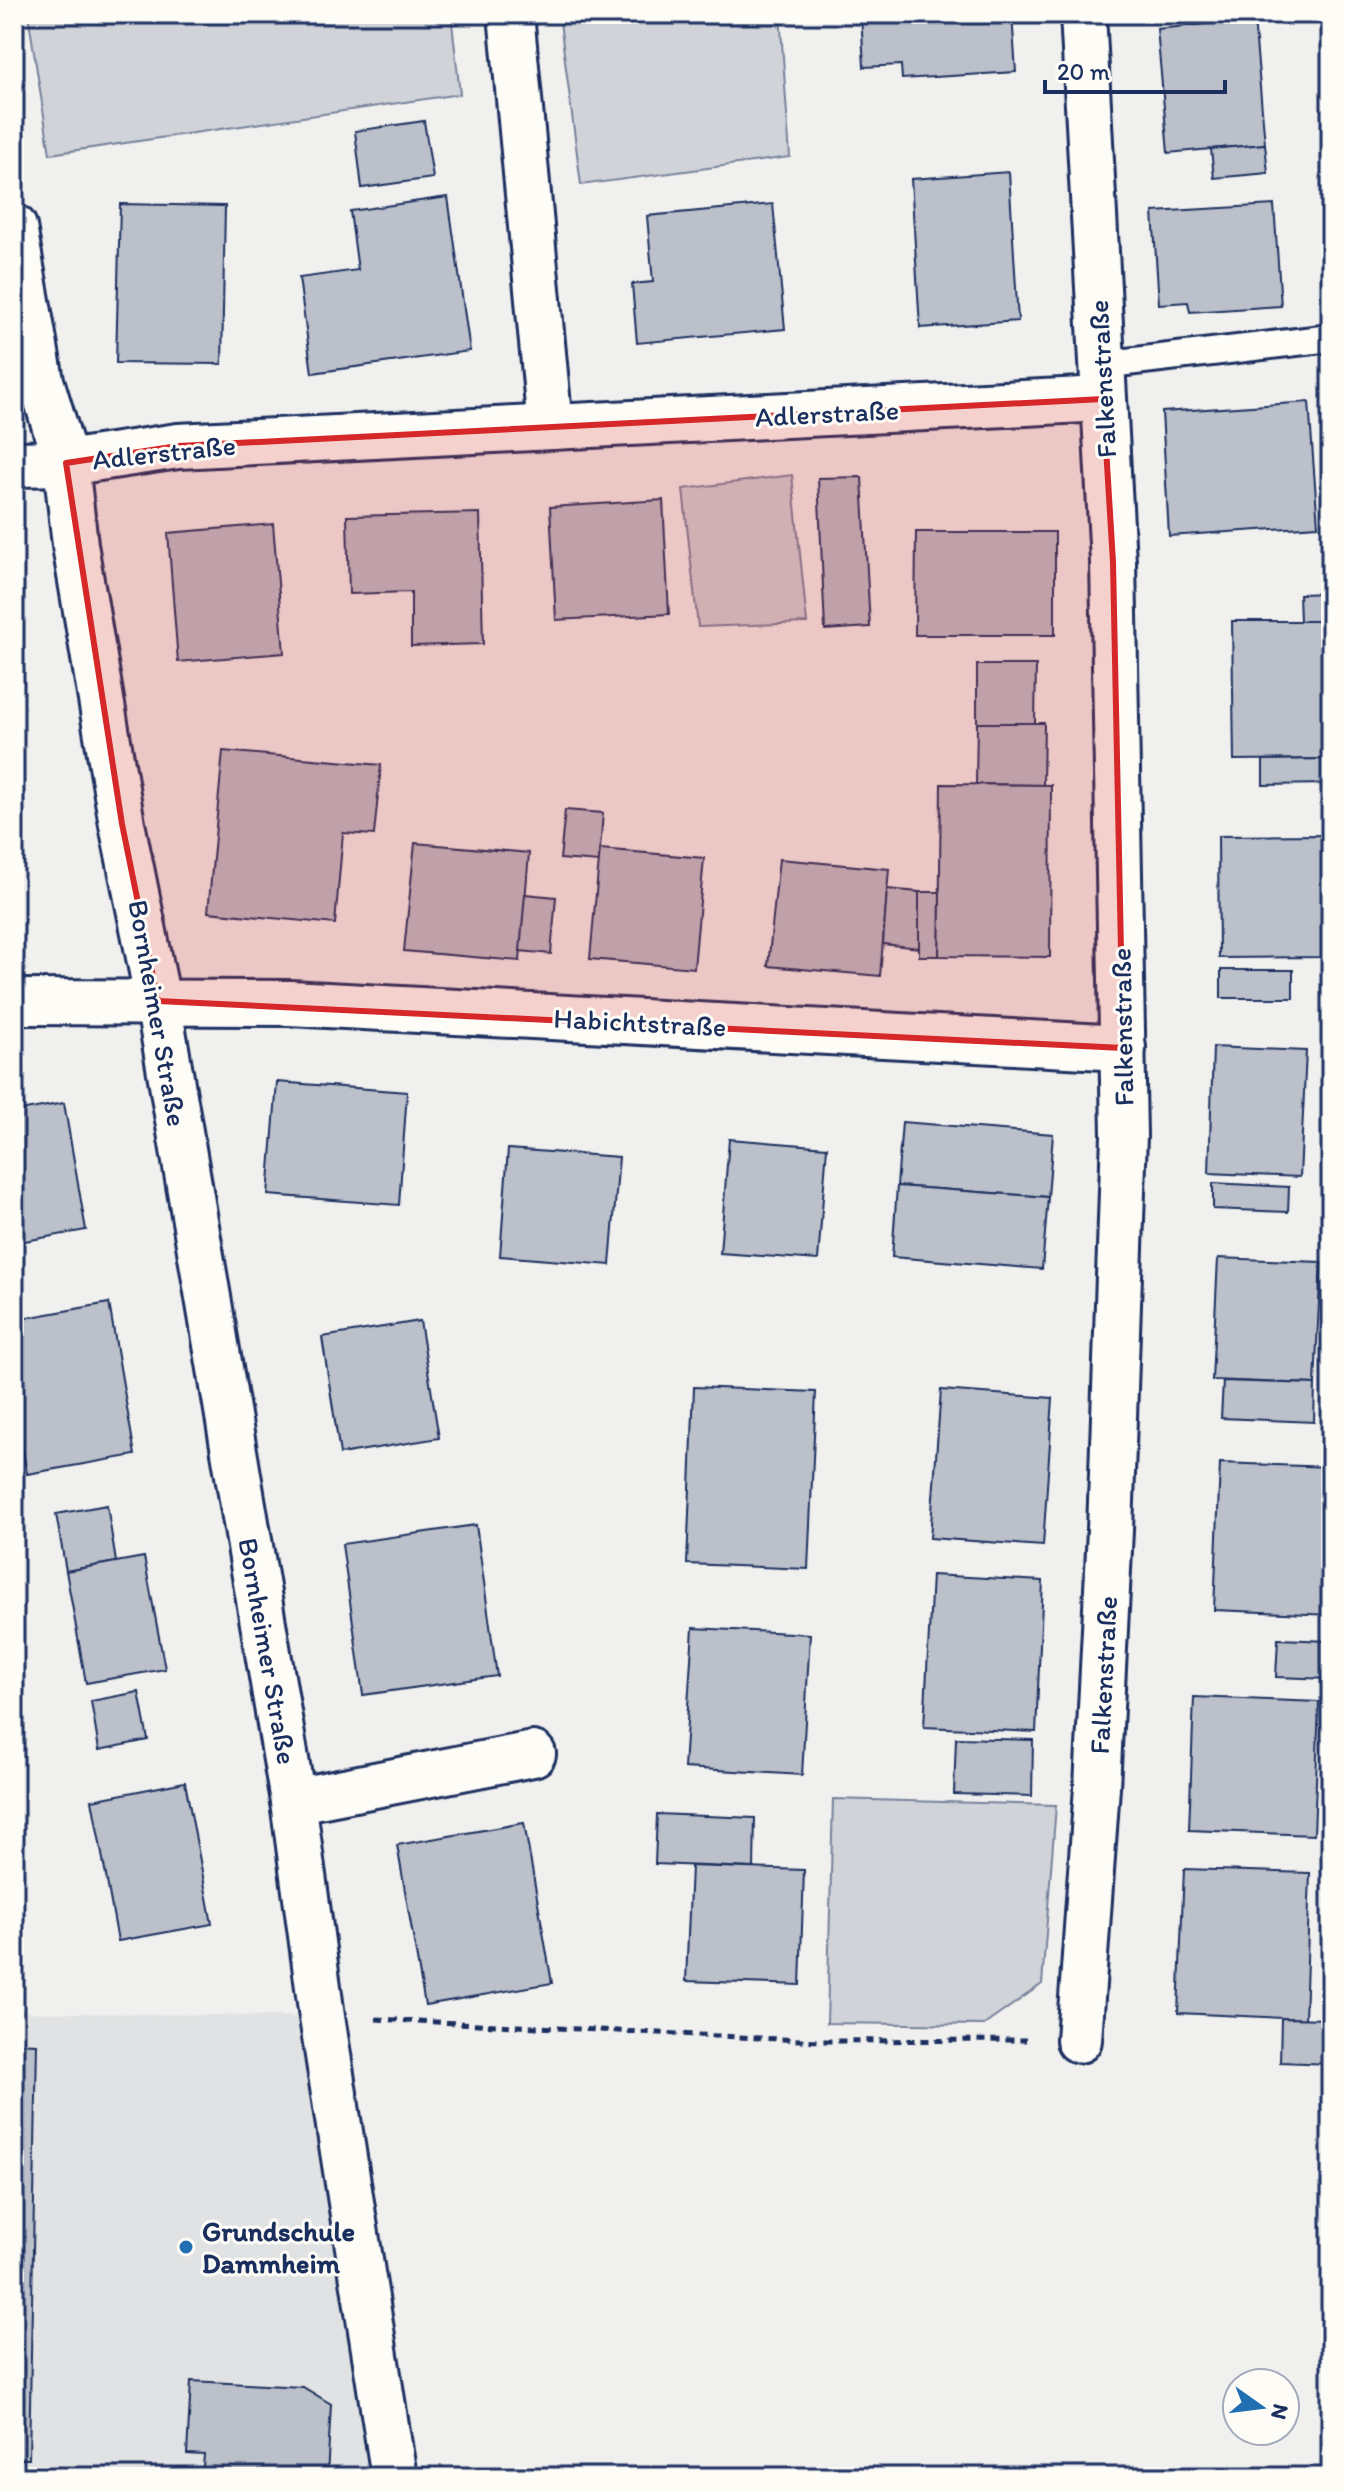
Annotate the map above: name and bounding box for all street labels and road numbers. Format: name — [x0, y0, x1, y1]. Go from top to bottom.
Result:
street label: Falkenstraße — [1081, 299, 1123, 459]
street label: Adlerstraße — [754, 392, 900, 434]
street label: Adlerstraße — [90, 428, 238, 476]
street label: Bornheimer Straße — [121, 897, 195, 1129]
street label: Falkenstraße — [1104, 947, 1140, 1107]
street label: Habichtstraße — [553, 1000, 727, 1044]
street label: Bornheimer Straße — [231, 1535, 305, 1767]
street label: Falkenstraße — [1082, 1595, 1124, 1755]

